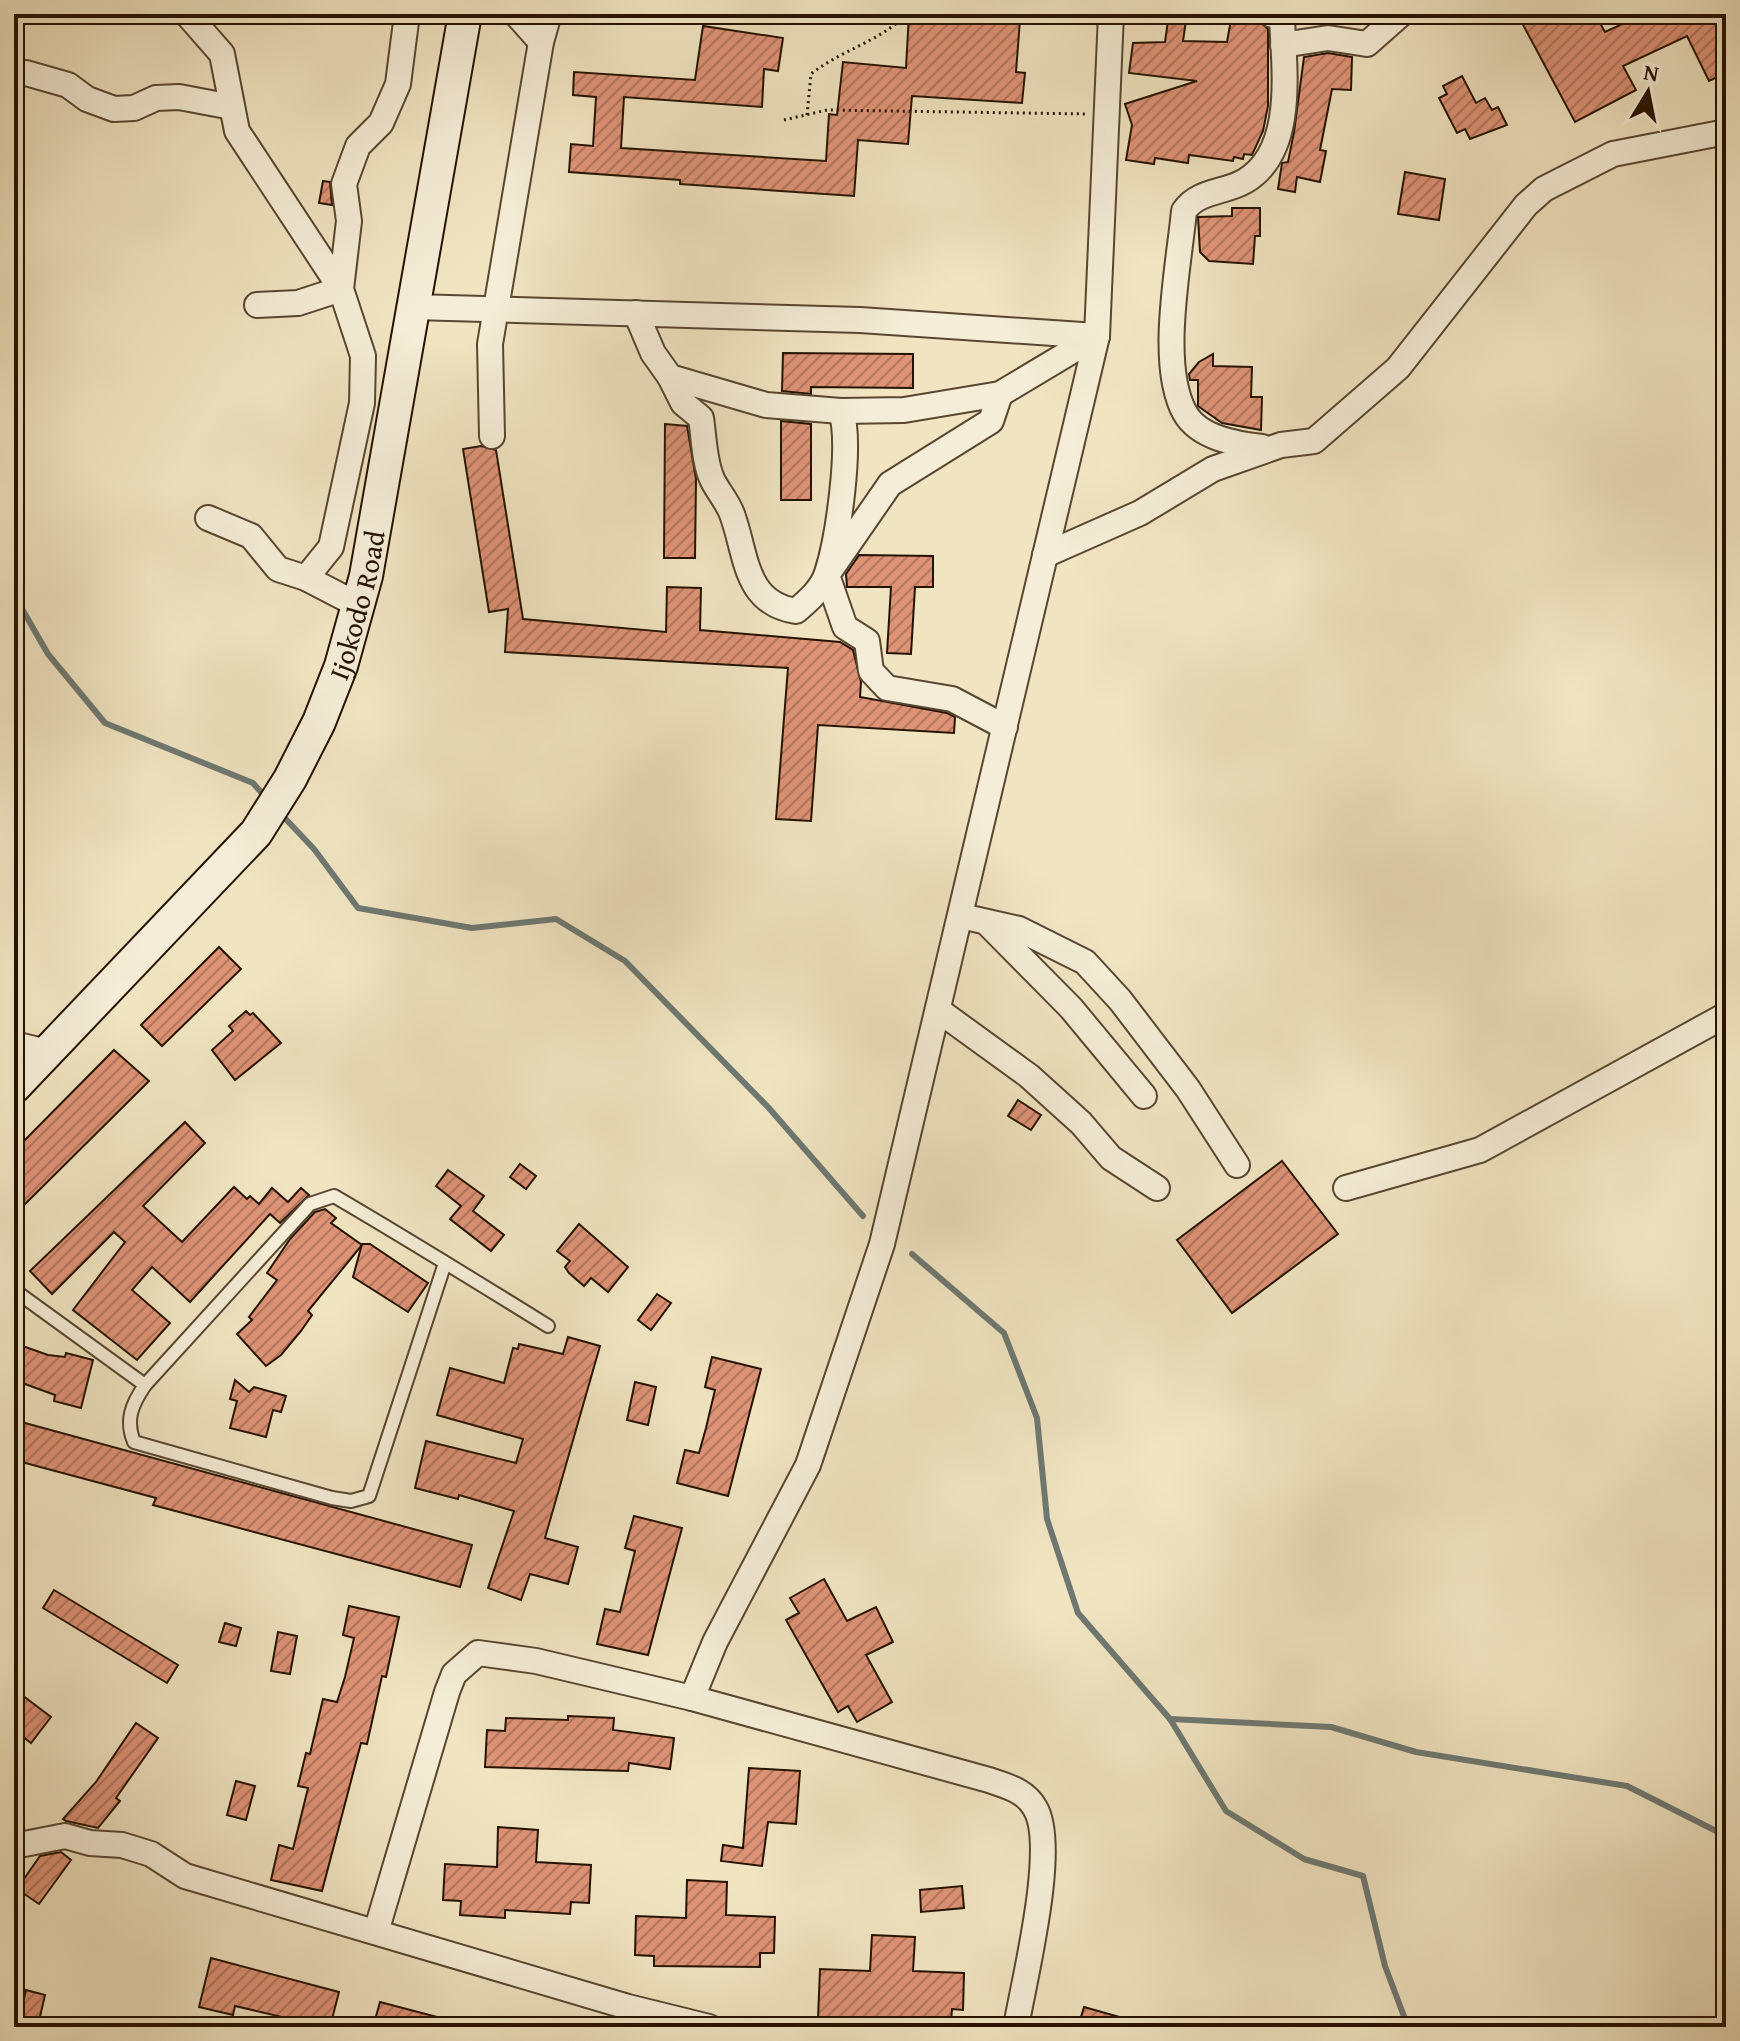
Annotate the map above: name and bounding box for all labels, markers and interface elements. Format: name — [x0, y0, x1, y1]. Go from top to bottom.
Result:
north arrow — [1608, 52, 1688, 132]
text: N — [1641, 55, 1662, 89]
street label: Ijokodo Road — [317, 527, 394, 686]

